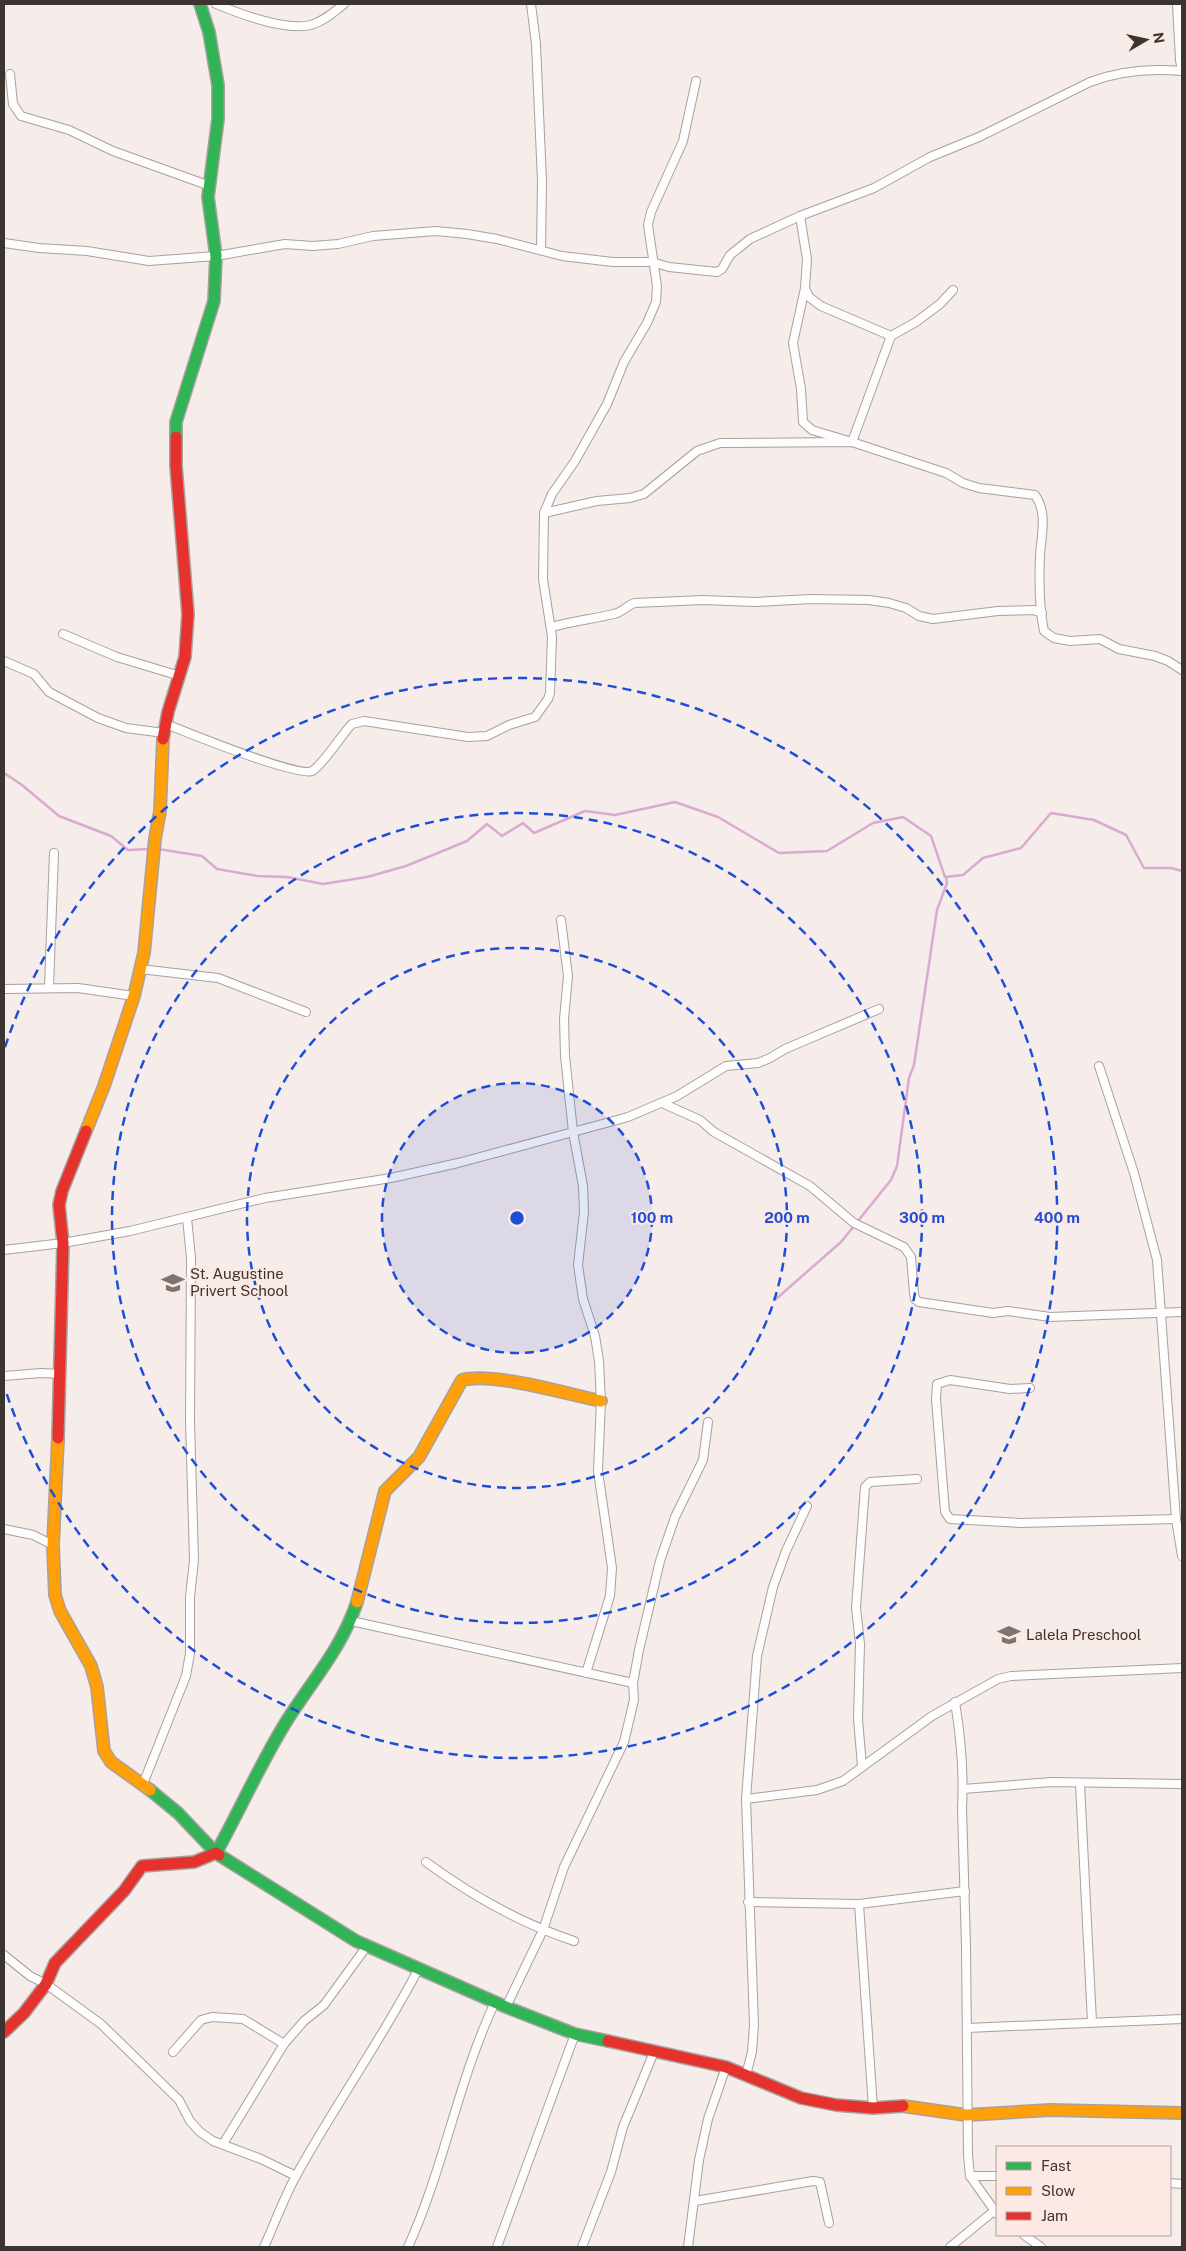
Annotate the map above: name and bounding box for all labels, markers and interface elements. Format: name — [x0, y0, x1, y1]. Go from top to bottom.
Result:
north arrow — [1121, 15, 1171, 65]
text: N — [1150, 31, 1168, 45]
centre of rings — [508, 1209, 526, 1227]
text: 100 m — [631, 1209, 673, 1226]
text: 200 m — [764, 1209, 810, 1226]
text: 300 m — [899, 1209, 945, 1226]
text: 400 m — [1034, 1209, 1080, 1226]
place label: St. Augustine Privert School — [190, 1265, 288, 1299]
school or university icon: St. Augustine Privert School — [160, 1270, 186, 1296]
school or university icon: Lalela Preschool — [996, 1622, 1022, 1648]
place label: Lalela Preschool — [1026, 1626, 1141, 1643]
legend — [996, 2146, 1171, 2236]
text: Fast — [1041, 2157, 1071, 2174]
text: Slow — [1041, 2182, 1076, 2199]
text: Jam — [1041, 2207, 1068, 2224]

